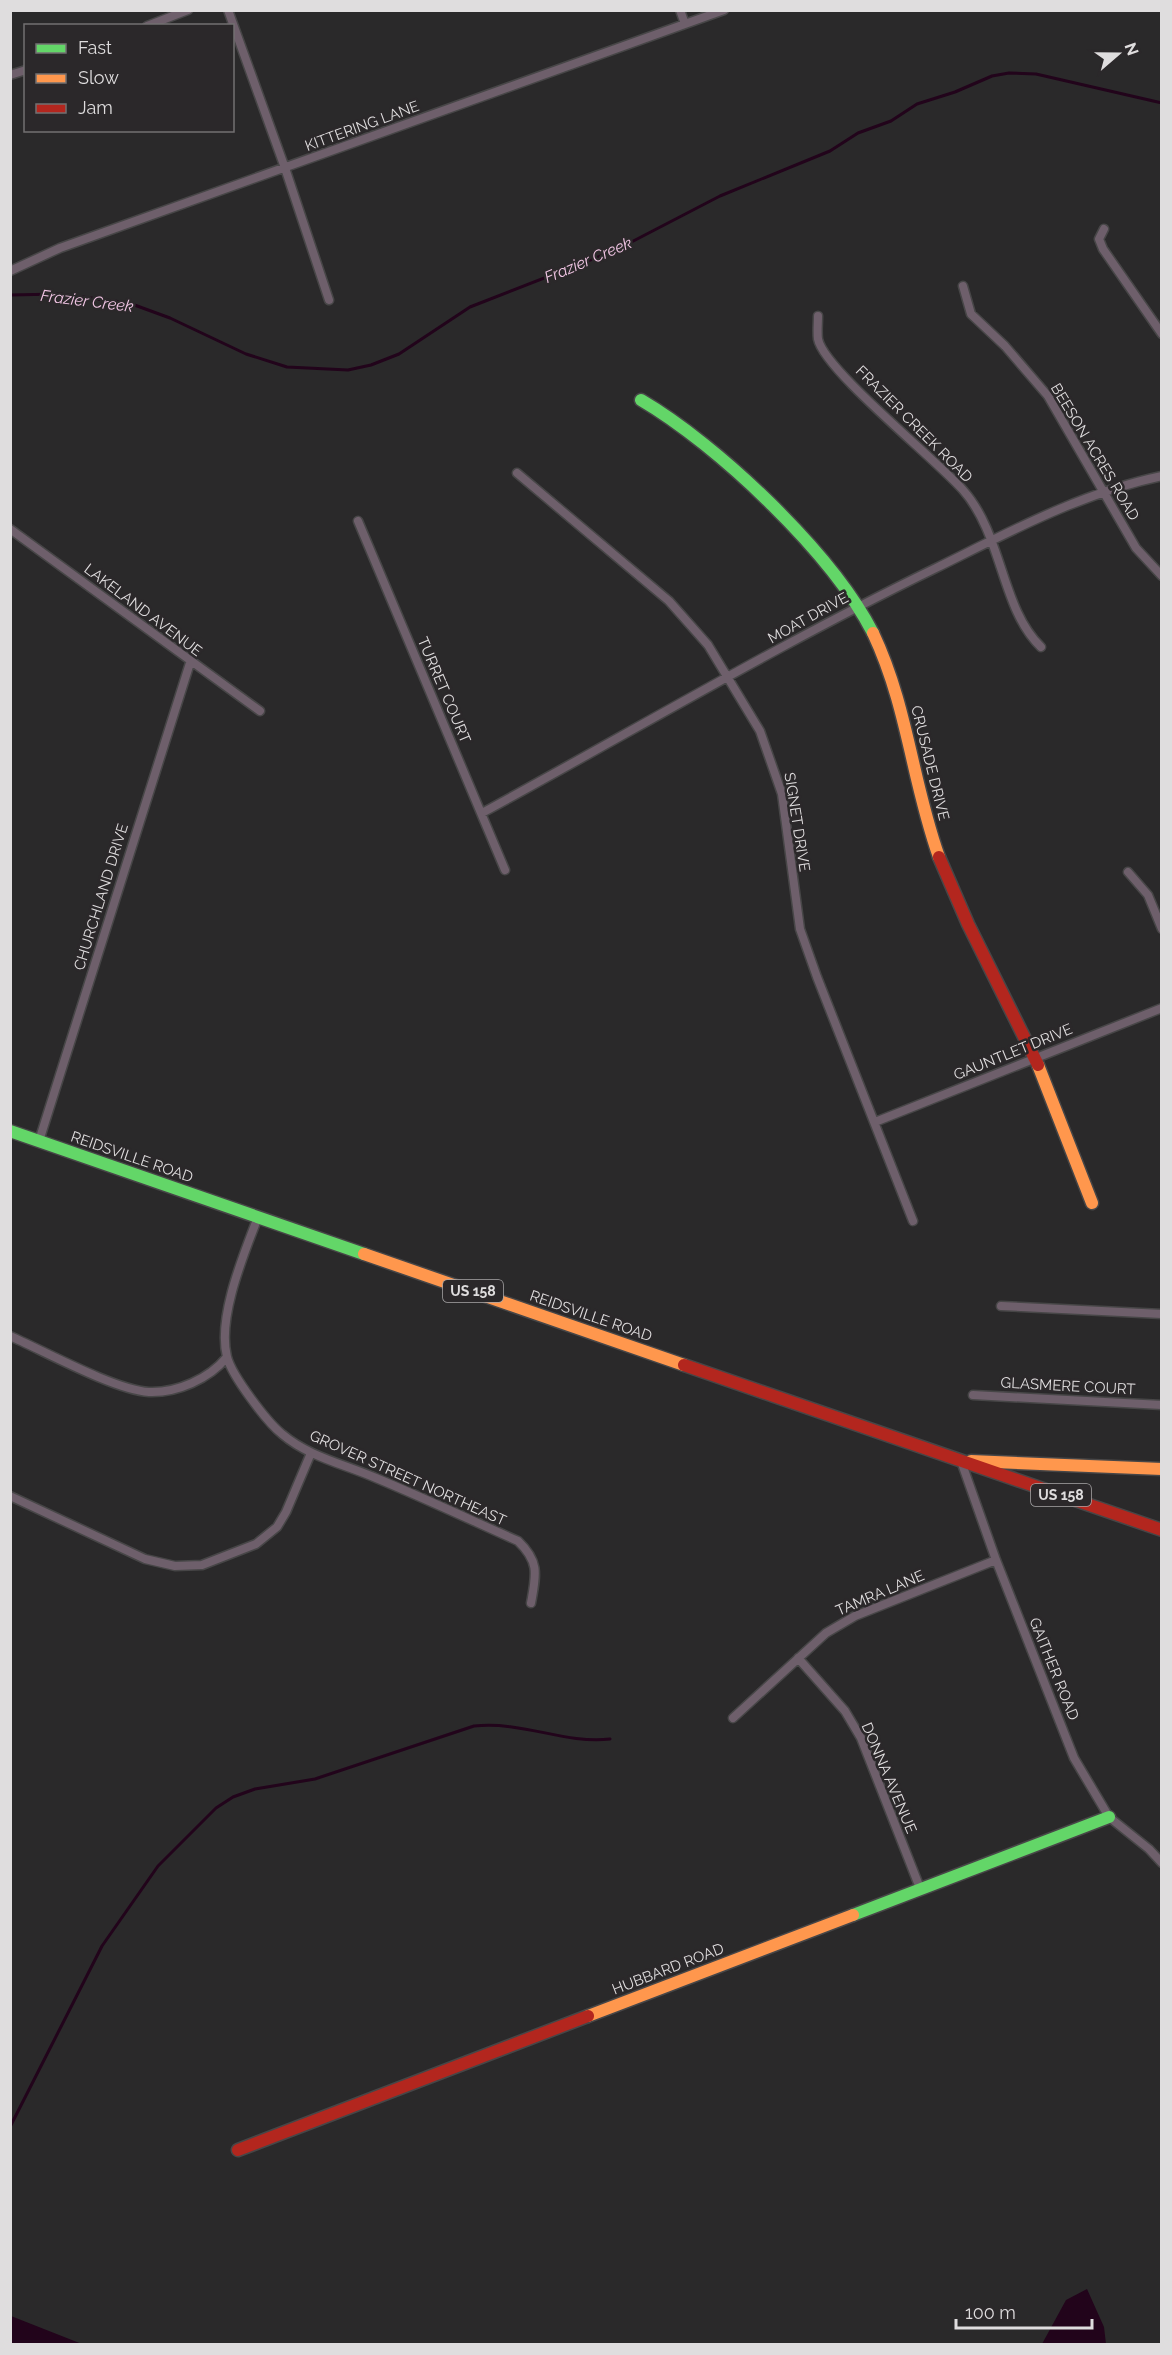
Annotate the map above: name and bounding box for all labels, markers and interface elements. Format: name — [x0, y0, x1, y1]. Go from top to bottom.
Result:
legend — [24, 24, 234, 132]
north arrow — [1088, 24, 1148, 84]
text: Fast — [78, 37, 112, 58]
text: N — [1121, 40, 1143, 58]
text: Slow — [78, 67, 119, 88]
text: Jam — [78, 97, 113, 118]
street label: KITTERING LANE — [303, 97, 421, 155]
water label: Frazier Creek — [541, 233, 635, 287]
water label: Frazier Creek — [39, 286, 135, 316]
street label: FRAZIER CREEK ROAD — [852, 362, 976, 486]
street label: BEESON ACRES ROAD — [1047, 380, 1143, 524]
street label: LAKELAND AVENUE — [81, 560, 205, 660]
street label: MOAT DRIVE — [765, 588, 851, 648]
street label: TURRET COURT — [414, 634, 474, 746]
street label: CRUSADE DRIVE — [907, 704, 953, 822]
street label: SIGNET DRIVE — [780, 771, 814, 873]
street label: CHURCHLAND DRIVE — [70, 821, 132, 973]
street label: GAUNTLET DRIVE — [951, 1020, 1075, 1084]
street label: REIDSVILLE ROAD — [68, 1128, 196, 1186]
road number: US 158 — [443, 1280, 503, 1302]
street label: REIDSVILLE ROAD — [527, 1287, 655, 1345]
street label: GLASMERE COURT — [1000, 1373, 1136, 1399]
street label: GROVER STREET NORTHEAST — [307, 1426, 509, 1530]
road number: US 158 — [1031, 1484, 1091, 1506]
street label: TAMRA LANE — [833, 1566, 927, 1620]
street label: GAITHER ROAD — [1025, 1615, 1083, 1723]
street label: DONNA AVENUE — [858, 1720, 920, 1836]
street label: HUBBARD ROAD — [610, 1939, 727, 1999]
scale bar — [956, 2292, 1092, 2330]
text: 100 m — [965, 2302, 1016, 2323]

